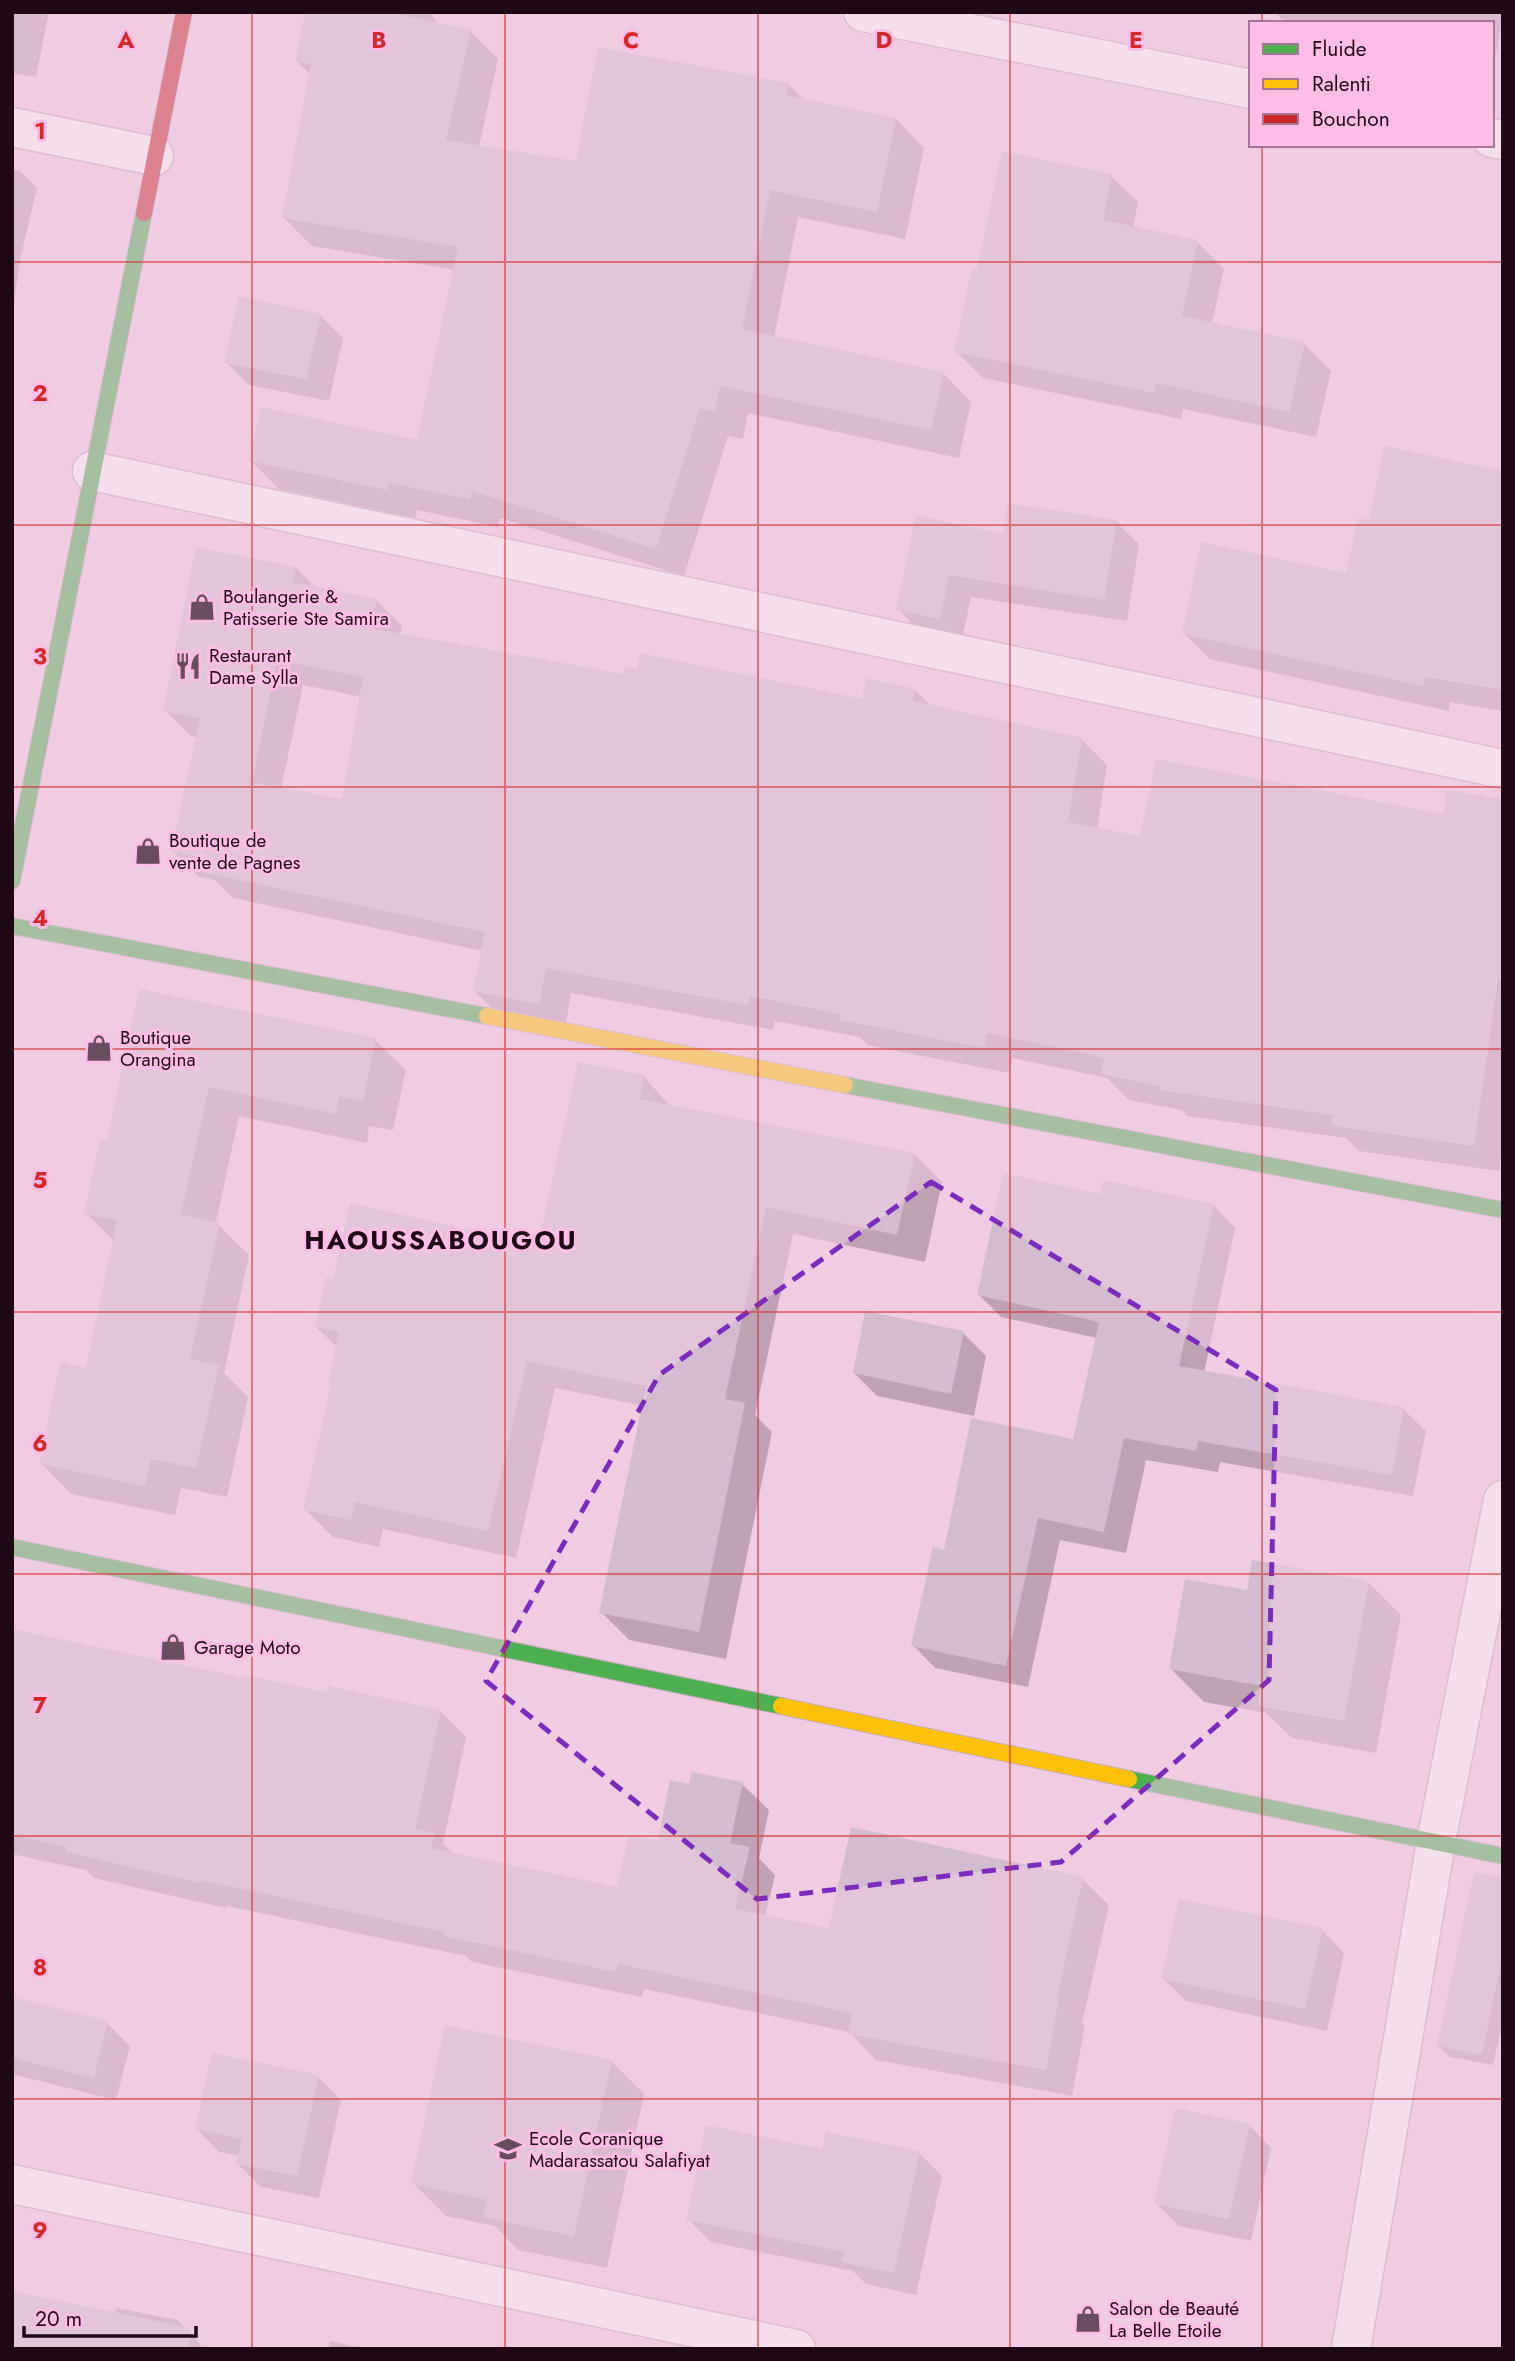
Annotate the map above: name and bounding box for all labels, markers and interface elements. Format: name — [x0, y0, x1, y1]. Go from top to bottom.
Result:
legend — [1249, 21, 1494, 147]
text: A — [117, 23, 135, 57]
text: B — [371, 23, 387, 57]
text: C — [623, 23, 639, 57]
text: D — [876, 23, 893, 57]
text: E — [1129, 23, 1143, 57]
text: Fluide — [1312, 34, 1367, 64]
text: Ralenti — [1312, 69, 1371, 99]
text: Bouchon — [1312, 104, 1390, 134]
text: 1 — [34, 114, 46, 148]
text: 2 — [32, 376, 48, 410]
place label: Boulangerie & Patisserie Ste Samira — [223, 583, 389, 632]
shop icon: Boulangerie & Patisserie Ste Samira — [187, 592, 217, 622]
text: 3 — [33, 639, 47, 673]
place label: Restaurant Dame Sylla — [209, 642, 298, 691]
restaurant icon: Restaurant Dame Sylla — [173, 651, 203, 681]
place label: Boutique de vente de Pagnes — [169, 827, 301, 876]
shop icon: Boutique de vente de Pagnes — [133, 836, 163, 866]
text: 4 — [32, 901, 48, 935]
place label: Boutique Orangina — [120, 1024, 196, 1073]
shop icon: Boutique Orangina — [84, 1033, 114, 1063]
text: 5 — [33, 1163, 47, 1197]
district label: HAOUSSABOUGOU — [304, 1221, 578, 1259]
text: 6 — [32, 1426, 48, 1460]
shop icon: Garage Moto — [158, 1632, 188, 1662]
place label: Garage Moto — [194, 1634, 301, 1661]
text: 7 — [33, 1688, 47, 1722]
text: 8 — [33, 1950, 47, 1984]
place label: Ecole Coranique Madarassatou Salafiyat — [529, 2125, 710, 2174]
school or university icon: Ecole Coranique Madarassatou Salafiyat — [493, 2134, 523, 2164]
text: 9 — [32, 2213, 48, 2247]
scale bar — [24, 2294, 196, 2338]
place label: Salon de Beauté La Belle Etoile — [1109, 2295, 1239, 2344]
text: 20 m — [35, 2304, 82, 2334]
shop icon: Salon de Beauté La Belle Etoile — [1073, 2304, 1103, 2334]

